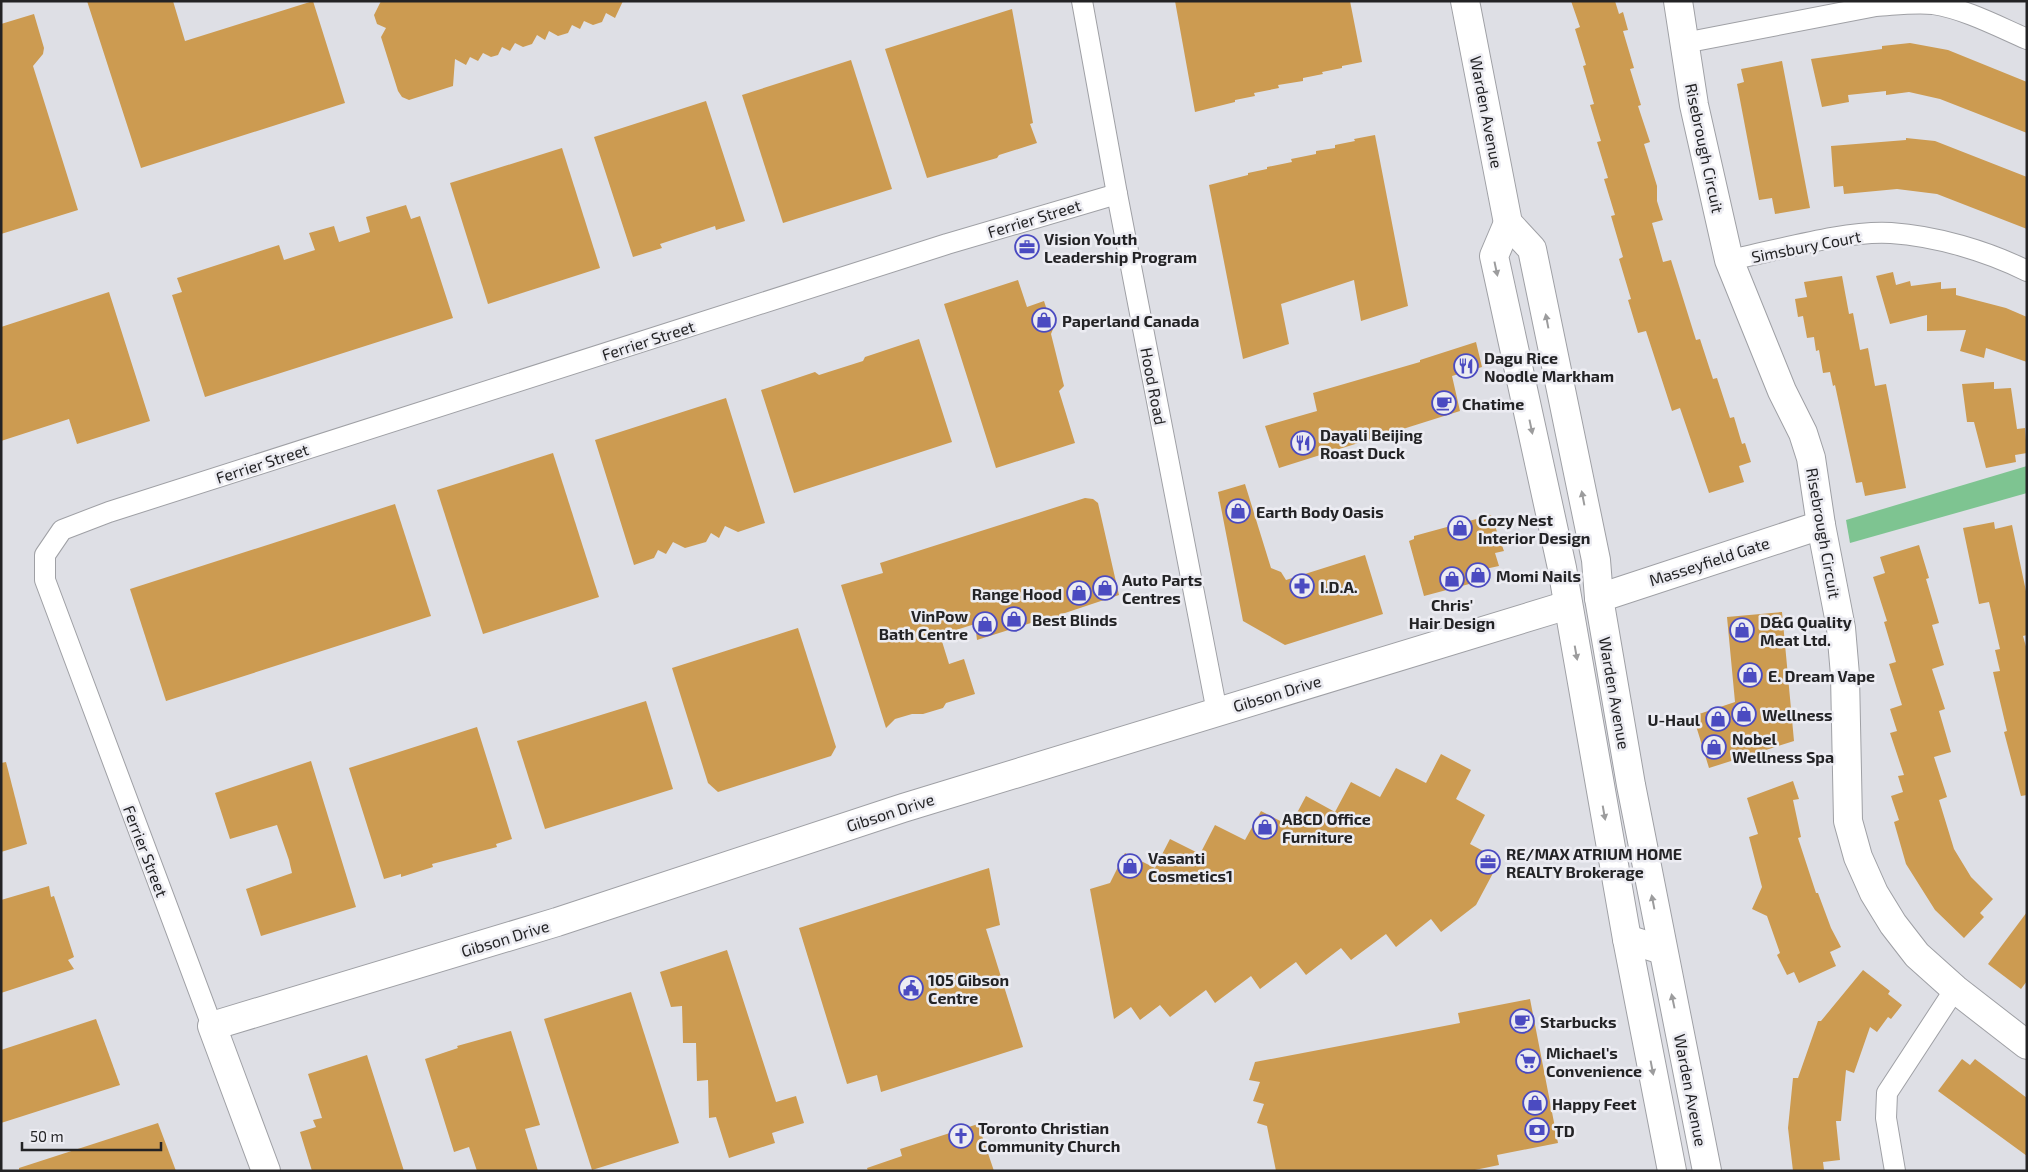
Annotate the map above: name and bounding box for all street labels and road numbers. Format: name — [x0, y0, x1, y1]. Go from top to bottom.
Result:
street label: Warden Avenue — [1467, 54, 1507, 170]
street label: Risebrough Circuit — [1682, 81, 1728, 215]
street label: Ferrier Street — [985, 195, 1083, 241]
street label: Simsbury Court — [1750, 226, 1862, 266]
street label: Ferrier Street — [599, 316, 697, 364]
street label: Hood Road — [1137, 346, 1171, 426]
street label: Ferrier Street — [213, 439, 311, 487]
street label: Risebrough Circuit — [1803, 466, 1845, 600]
street label: Masseyfield Gate — [1646, 533, 1772, 589]
street label: Warden Avenue — [1596, 635, 1634, 751]
street label: Gibson Drive — [1231, 671, 1323, 715]
street label: Gibson Drive — [844, 789, 936, 835]
street label: Ferrier Street — [120, 803, 172, 899]
street label: Gibson Drive — [459, 916, 551, 960]
street label: Warden Avenue — [1671, 1032, 1711, 1148]

